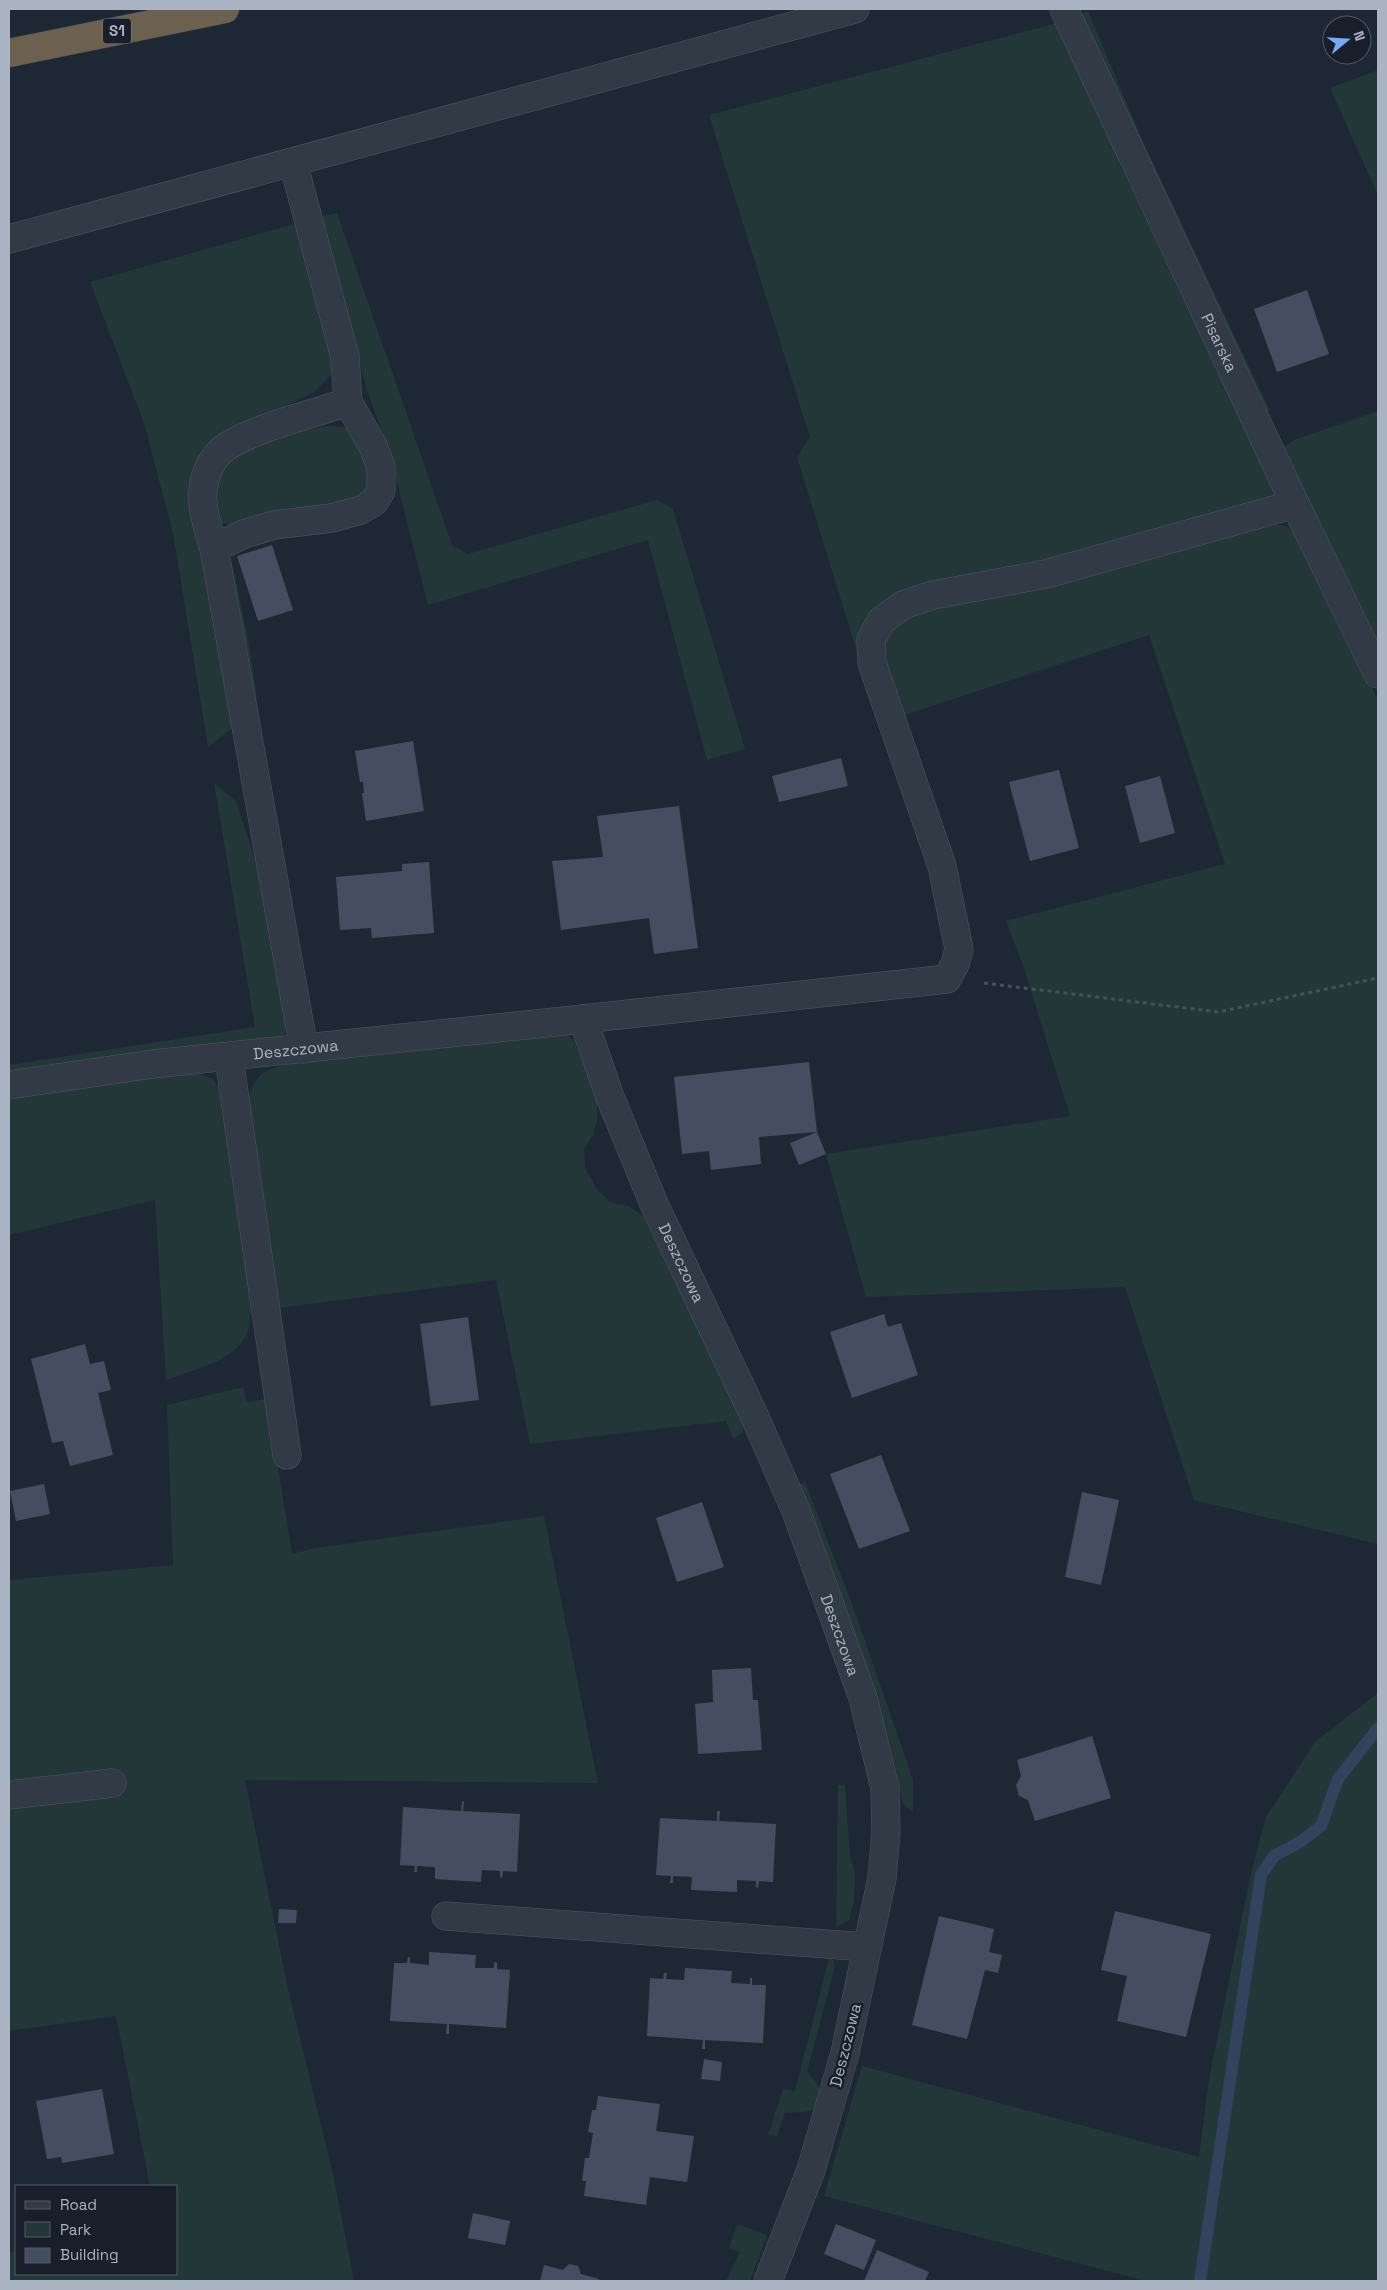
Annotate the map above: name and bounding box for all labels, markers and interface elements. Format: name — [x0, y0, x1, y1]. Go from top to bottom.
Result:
north arrow — [1322, 15, 1372, 65]
road number: S1 — [103, 18, 131, 44]
text: N — [1349, 29, 1369, 43]
street label: Pisarska — [1196, 310, 1242, 376]
street label: Deszczowa — [252, 1035, 339, 1064]
street label: Deszczowa — [654, 1220, 709, 1306]
street label: Deszczowa — [816, 1591, 864, 1679]
street label: Deszczowa — [825, 2001, 866, 2089]
legend — [15, 2185, 178, 2275]
text: Road — [60, 2195, 97, 2214]
text: Park — [60, 2220, 91, 2239]
text: Building — [60, 2245, 119, 2264]

